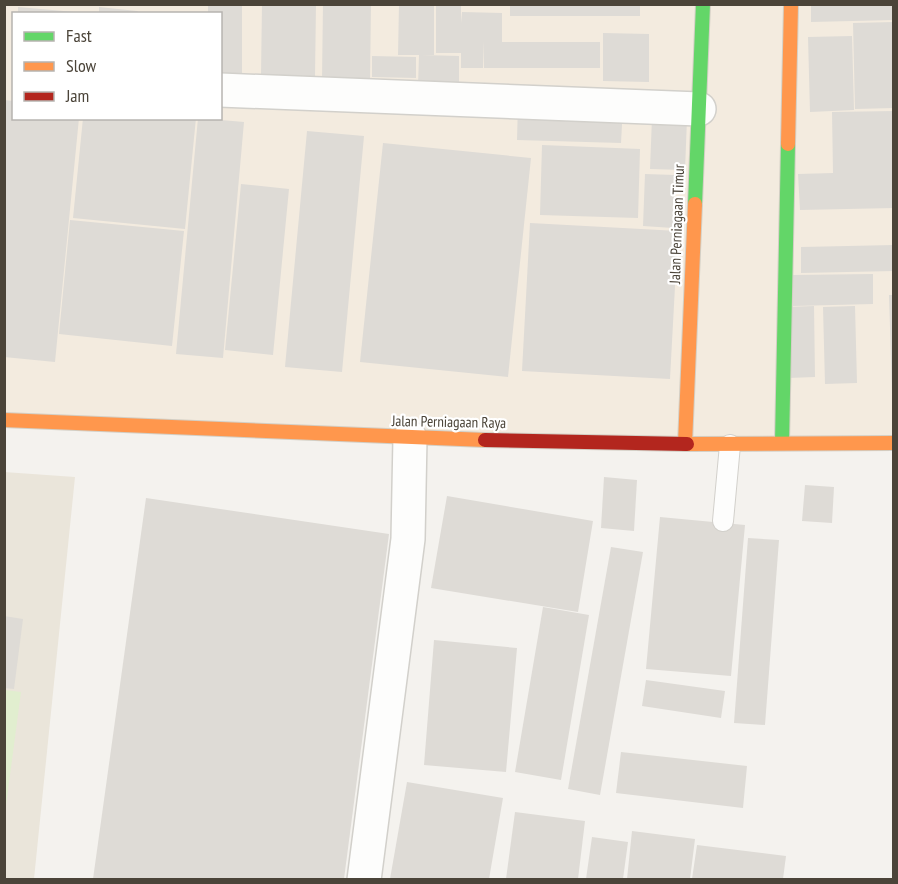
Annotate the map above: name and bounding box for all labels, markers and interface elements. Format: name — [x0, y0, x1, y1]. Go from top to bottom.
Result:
legend — [12, 12, 222, 120]
text: Fast — [66, 24, 92, 47]
text: Slow — [66, 54, 97, 77]
text: Jam — [65, 84, 89, 107]
street label: Jalan Perniagaan Timur — [665, 163, 688, 285]
street label: Jalan Perniagaan Raya — [391, 411, 506, 432]

